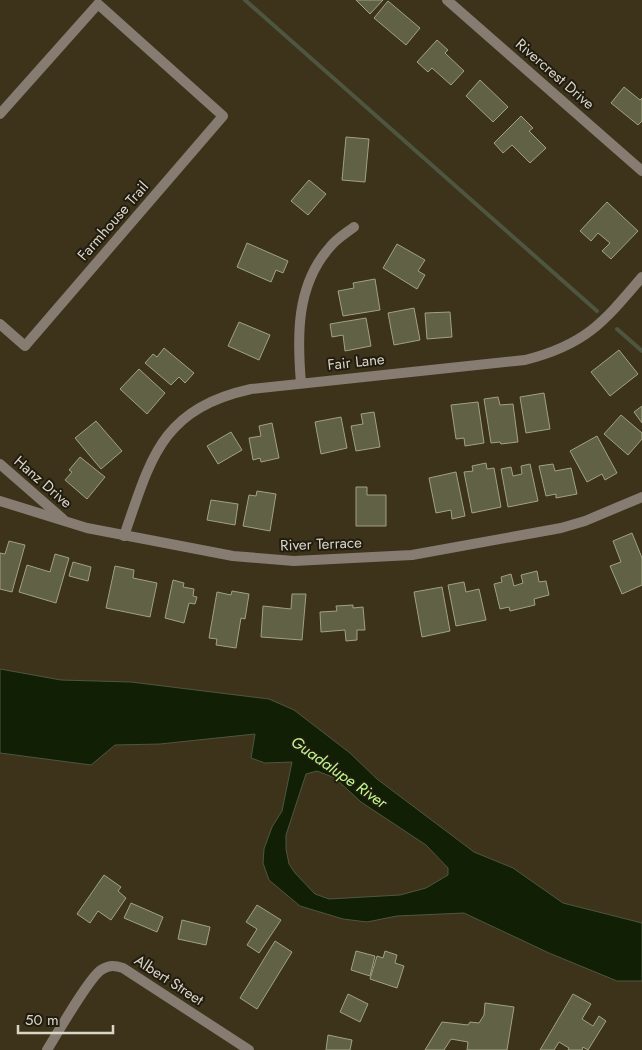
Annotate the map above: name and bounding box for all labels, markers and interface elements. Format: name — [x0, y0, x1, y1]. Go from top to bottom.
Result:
street label: Rivercrest Drive — [511, 33, 600, 115]
street label: Farmhouse Trail — [72, 176, 154, 266]
street label: Fair Lane — [326, 348, 386, 376]
street label: Hanz Drive — [9, 451, 77, 514]
street label: River Terrace — [280, 532, 362, 556]
water label: Guadalupe River — [286, 730, 393, 815]
street label: Albert Street — [130, 949, 208, 1011]
scale bar — [18, 1002, 112, 1034]
text: 50 m — [25, 1009, 59, 1031]

